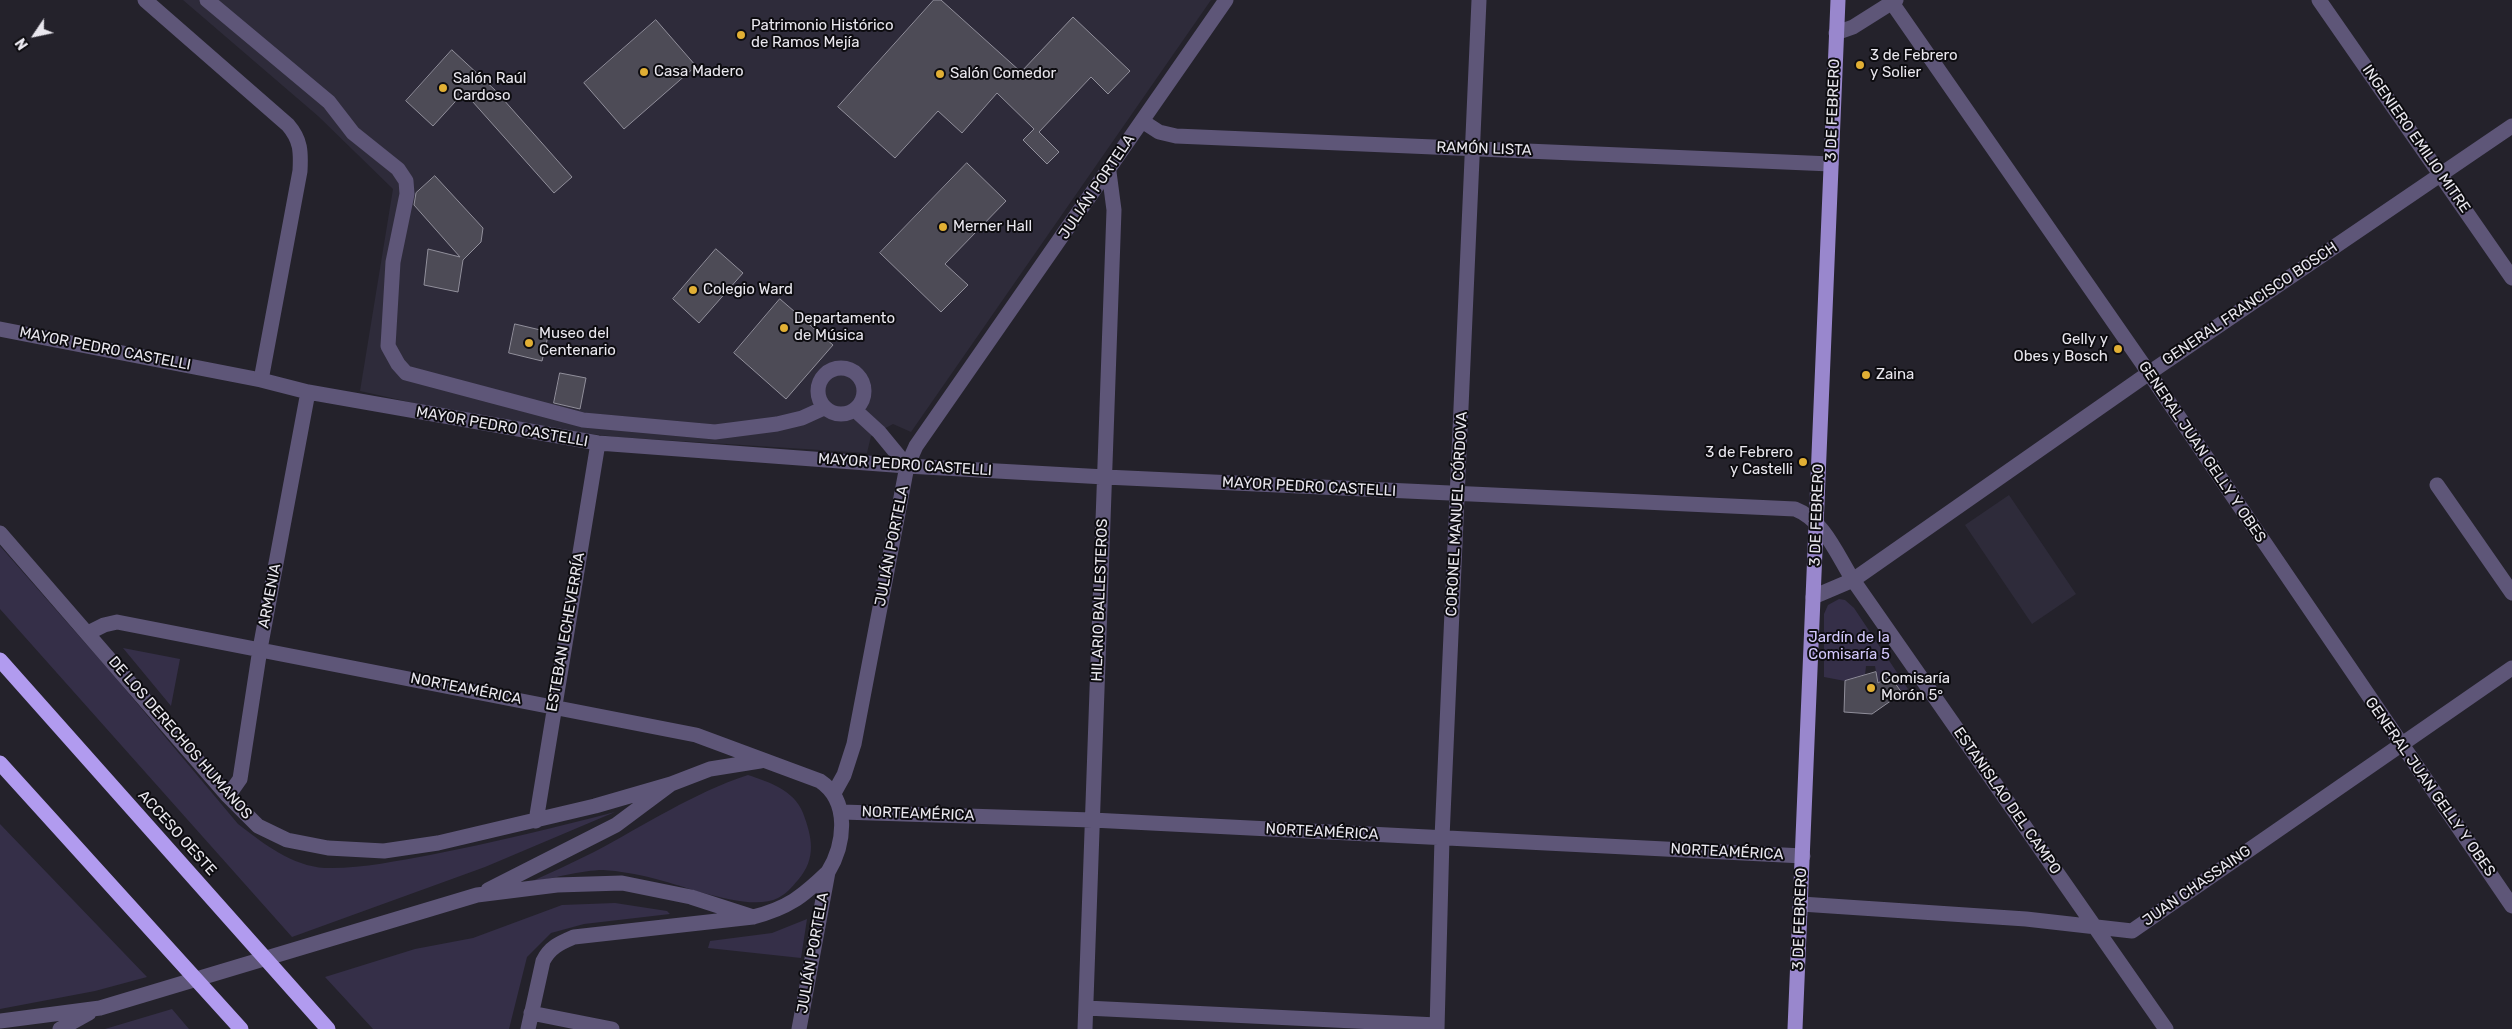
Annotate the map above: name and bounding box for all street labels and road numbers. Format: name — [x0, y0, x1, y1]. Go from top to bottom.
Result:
street label: 3 DE FEBRERO — [1822, 58, 1844, 162]
street label: INGENIERO EMILIO MITRE — [2358, 62, 2474, 216]
street label: JULIÁN PORTELA — [1055, 131, 1139, 243]
street label: RAMÓN LISTA — [1436, 138, 1532, 160]
street label: GENERAL FRANCISCO BOSCH — [2159, 239, 2341, 369]
street label: MAYOR PEDRO CASTELLI — [18, 324, 192, 374]
street label: GENERAL JUAN GELLY Y OBES — [2134, 358, 2270, 546]
street label: MAYOR PEDRO CASTELLI — [415, 403, 589, 451]
street label: CORONEL MANUEL CÓRDOVA — [1443, 411, 1471, 617]
street label: MAYOR PEDRO CASTELLI — [817, 450, 993, 480]
street label: 3 DE FEBRERO — [1806, 463, 1828, 567]
street label: MAYOR PEDRO CASTELLI — [1222, 473, 1396, 501]
street label: JULIÁN PORTELA — [871, 484, 913, 608]
street label: HILARIO BALLESTEROS — [1088, 518, 1112, 682]
street label: ESTEBAN ECHEVERRÍA — [543, 551, 589, 713]
street label: ARMENIA — [255, 562, 285, 630]
street label: DE LOS DERECHOS HUMANOS — [104, 653, 256, 823]
street label: NORTEAMÉRICA — [409, 669, 523, 709]
street label: GENERAL JUAN GELLY Y OBES — [2361, 694, 2499, 880]
street label: ESTANISLAO DEL CAMPO — [1949, 724, 2065, 878]
street label: ACCESO OESTE — [134, 787, 220, 879]
street label: NORTEAMÉRICA — [861, 803, 975, 825]
street label: NORTEAMÉRICA — [1265, 820, 1379, 844]
street label: NORTEAMÉRICA — [1670, 840, 1784, 864]
street label: JUAN CHASSAING — [2139, 842, 2255, 930]
street label: 3 DE FEBRERO — [1789, 867, 1811, 971]
street label: JULIÁN PORTELA — [794, 891, 832, 1015]

